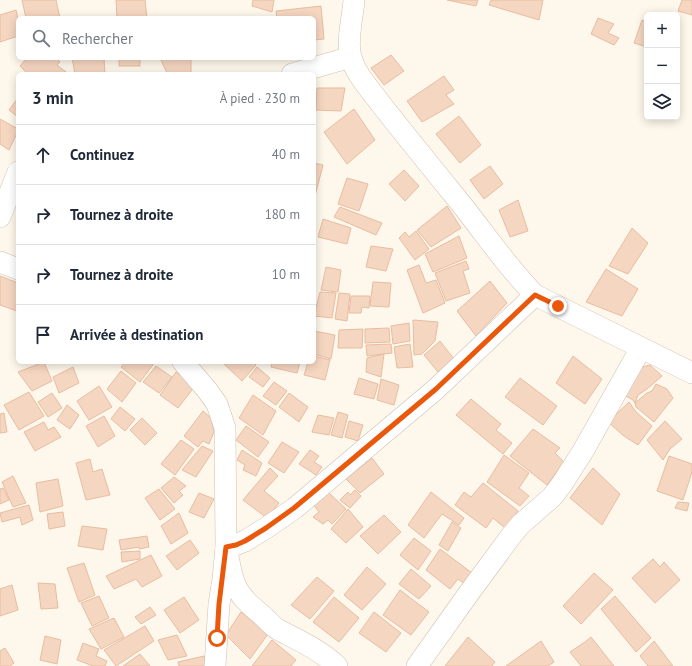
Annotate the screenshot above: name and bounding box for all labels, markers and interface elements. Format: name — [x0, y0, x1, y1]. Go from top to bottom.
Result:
map controls — [644, 12, 680, 120]
button: + — [644, 12, 680, 48]
search box — [16, 16, 316, 60]
icon: search — [30, 27, 52, 49]
text: Rechercher — [62, 29, 133, 48]
button: − — [644, 48, 680, 84]
button: layers — [644, 84, 680, 120]
text: 3 min — [32, 87, 73, 109]
text: À pied · 230 m — [220, 90, 300, 107]
icon: ahead — [32, 144, 54, 166]
text: Continuez — [70, 145, 134, 164]
text: 40 m — [272, 146, 300, 163]
icon: right — [32, 204, 54, 226]
text: Tournez à droite — [70, 205, 173, 224]
text: 180 m — [265, 206, 300, 223]
icon: right — [32, 264, 54, 286]
text: Tournez à droite — [70, 265, 173, 284]
text: 10 m — [272, 266, 300, 283]
route end — [549, 297, 567, 315]
icon: arrive — [32, 324, 54, 346]
text: Arrivée à destination — [70, 325, 203, 344]
route start — [208, 629, 226, 647]

